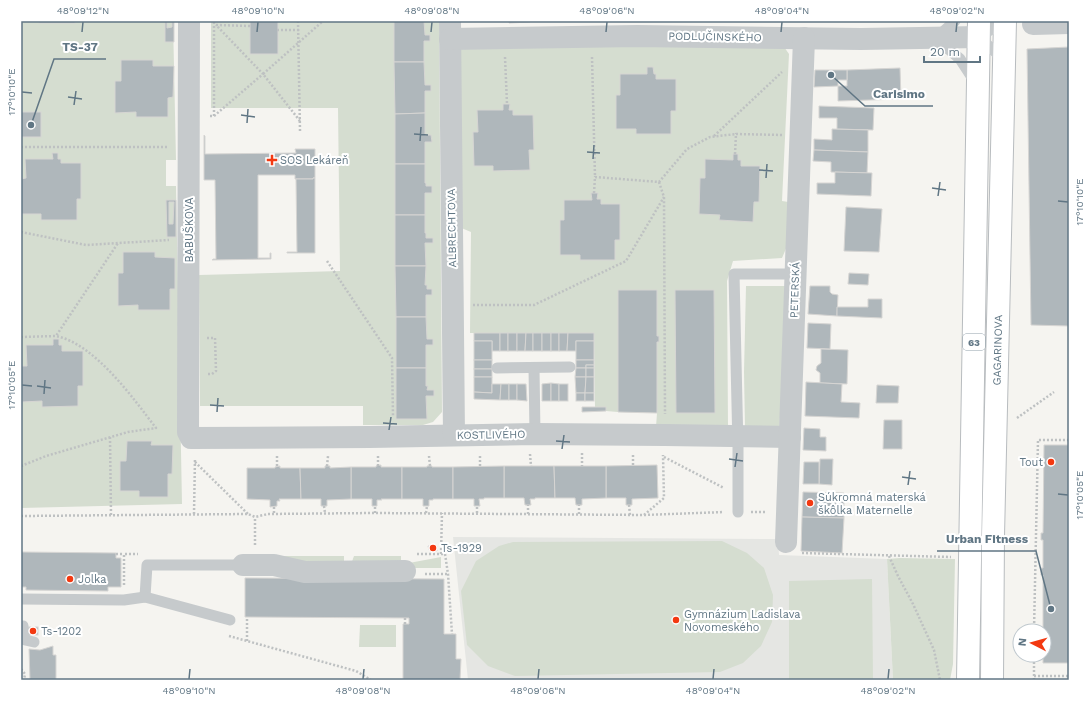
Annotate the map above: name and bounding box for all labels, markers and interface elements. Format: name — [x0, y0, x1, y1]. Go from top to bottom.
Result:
text: 48°09'12"N — [57, 5, 109, 16]
text: 48°09'10"N — [231, 5, 285, 16]
text: 48°09'08"N — [404, 5, 460, 16]
text: 48°09'06"N — [579, 5, 635, 16]
text: 48°09'04"N — [755, 5, 809, 16]
text: 48°09'02"N — [929, 5, 985, 16]
street label: PODLUČINSKÉHO — [668, 29, 762, 44]
callout: TS-37 — [54, 35, 106, 59]
scale bar — [924, 38, 980, 64]
text: TS-37 — [62, 40, 98, 54]
text: 20 m — [930, 45, 960, 59]
text: 17°10'10"E — [6, 68, 17, 116]
callout: Carisimo — [865, 82, 933, 106]
text: Carisimo — [873, 87, 925, 101]
place label: SOS Lekáreň — [280, 154, 349, 167]
marker: SOS Lekáreň — [267, 155, 277, 165]
text: 17°10'10"E — [1074, 178, 1085, 226]
street label: ALBRECHTOVA — [445, 188, 459, 268]
street label: BABUŠKOVA — [182, 197, 196, 263]
street label: PETERSKÁ — [787, 262, 802, 318]
street label: GAGARINOVA — [990, 315, 1005, 386]
road number: 63 — [963, 334, 985, 350]
text: 17°10'05"E — [6, 360, 17, 410]
street label: KOSTLIVÉHO — [456, 427, 525, 442]
place label: Tout — [1020, 456, 1043, 469]
marker: Tout — [1046, 457, 1056, 467]
text: 17°10'05"E — [1074, 470, 1085, 520]
place label: Súkromná materská škôlka Maternelle — [818, 491, 926, 517]
marker: Súkromná materská škôlka Maternelle — [805, 498, 815, 508]
callout: Urban Fitness — [937, 527, 1036, 551]
text: Urban Fitness — [946, 532, 1029, 546]
place label: Ts-1929 — [441, 542, 482, 555]
marker: Ts-1929 — [428, 543, 438, 553]
place label: Jolka — [78, 573, 106, 586]
marker: Jolka — [65, 574, 75, 584]
place label: Gymnázium Ladislava Novomeského — [684, 608, 801, 634]
marker: Gymnázium Ladislava Novomeského — [671, 615, 681, 625]
north arrow — [1012, 623, 1052, 663]
place label: Ts-1202 — [41, 625, 82, 638]
marker: Ts-1202 — [28, 626, 38, 636]
text: N — [1016, 637, 1029, 647]
text: 48°09'10"N — [162, 685, 216, 696]
text: 48°09'08"N — [335, 685, 391, 696]
text: 48°09'06"N — [510, 685, 566, 696]
text: 48°09'04"N — [686, 685, 740, 696]
text: 48°09'02"N — [860, 685, 916, 696]

